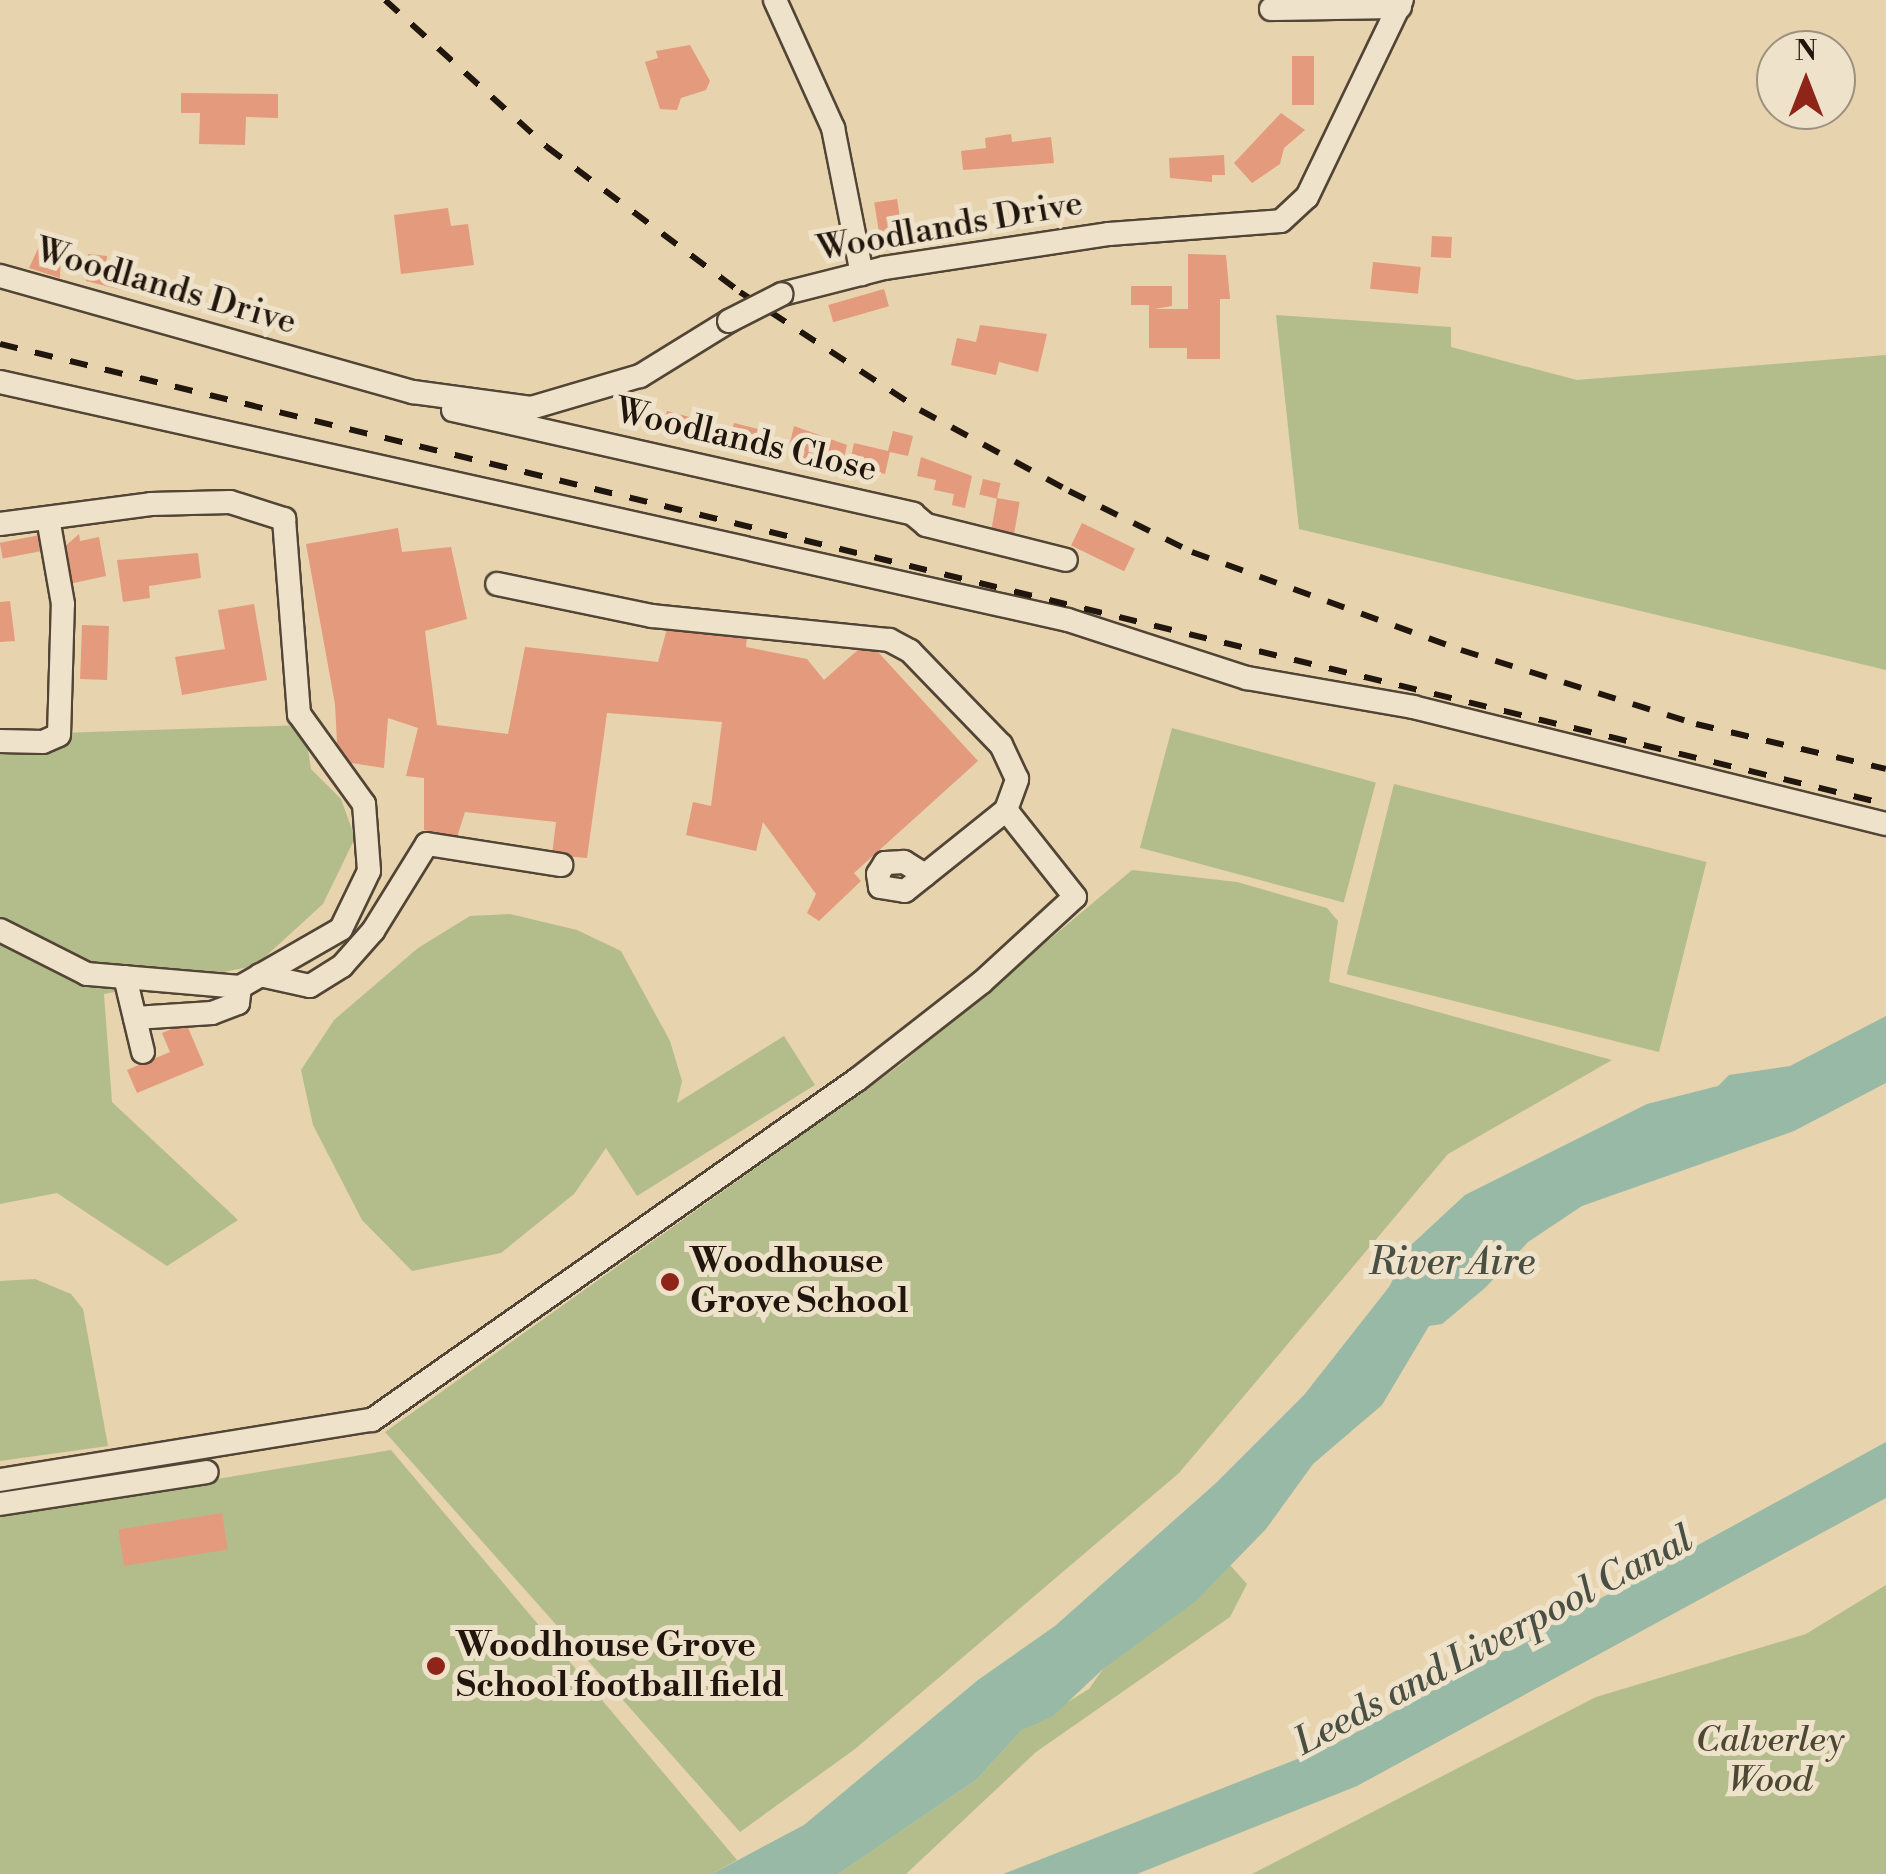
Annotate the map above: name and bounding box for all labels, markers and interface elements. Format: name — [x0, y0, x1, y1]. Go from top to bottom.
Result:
north arrow — [1756, 30, 1856, 130]
text: N — [1795, 34, 1817, 69]
street label: Woodlands Drive — [814, 183, 1086, 271]
street label: Woodlands Drive — [31, 230, 301, 344]
street label: Woodlands Close — [611, 391, 881, 491]
water label: River Aire — [1369, 1240, 1535, 1286]
place label: Woodhouse Grove School — [690, 1241, 909, 1323]
marker: Woodhouse Grove School — [659, 1271, 681, 1293]
water label: Leeds and Liverpool Canal — [1287, 1517, 1701, 1765]
place label: Woodhouse Grove School football field — [456, 1625, 783, 1707]
marker: Woodhouse Grove School football field — [425, 1655, 447, 1677]
park label: Calverley Wood — [1696, 1720, 1844, 1802]

